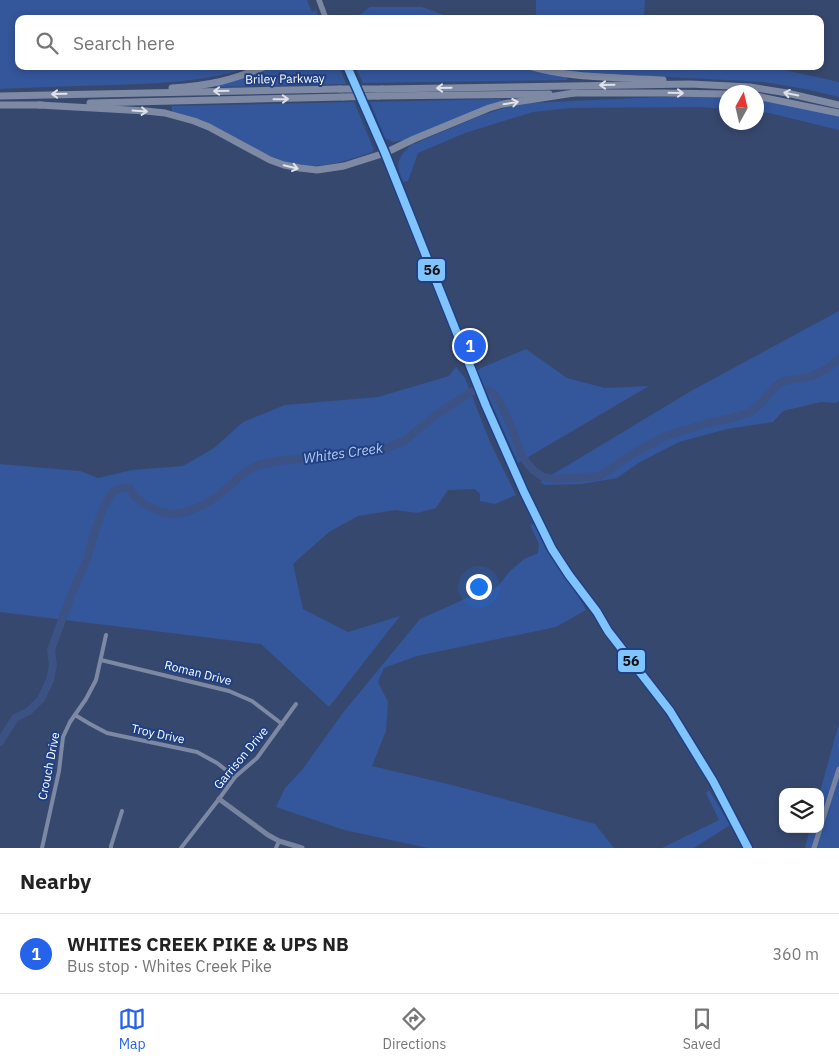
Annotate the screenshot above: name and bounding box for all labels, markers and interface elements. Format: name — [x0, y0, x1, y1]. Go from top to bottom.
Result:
search box — [15, 15, 824, 70]
icon: search — [33, 29, 61, 57]
text: Search here — [73, 31, 175, 55]
street label: Briley Parkway — [245, 70, 325, 87]
one-way arrow — [599, 80, 615, 90]
one-way arrow — [436, 83, 452, 93]
north arrow — [719, 85, 764, 130]
one-way arrow — [214, 86, 230, 96]
one-way arrow — [667, 88, 683, 98]
one-way arrow — [784, 89, 800, 98]
one-way arrow — [51, 90, 67, 99]
one-way arrow — [272, 94, 288, 103]
one-way arrow — [503, 98, 519, 108]
one-way arrow — [132, 106, 148, 115]
one-way arrow — [283, 162, 299, 172]
line badge: 56 — [417, 258, 446, 282]
text: 56 — [424, 261, 440, 279]
pin: 1 — [454, 327, 486, 365]
water label: Whites Creek — [302, 438, 385, 467]
your location — [466, 574, 492, 600]
line badge: 56 — [617, 649, 646, 673]
text: 56 — [623, 652, 639, 670]
street label: Roman Drive — [163, 657, 234, 688]
street label: Troy Drive — [130, 721, 186, 747]
street label: Garrison Drive — [210, 723, 271, 792]
street label: Crouch Drive — [35, 730, 63, 801]
map controls — [779, 788, 824, 833]
button: layers — [779, 788, 824, 833]
text: Nearby — [20, 867, 91, 895]
text: WHITES CREEK PIKE & UPS NB — [67, 932, 349, 956]
text: 1 — [31, 944, 41, 964]
text: 360 m — [772, 944, 819, 964]
text: Bus stop · Whites Creek Pike — [67, 956, 272, 976]
tab: Map — [118, 1005, 146, 1053]
tab: Directions — [383, 1005, 446, 1053]
tab: Saved — [683, 1005, 721, 1053]

